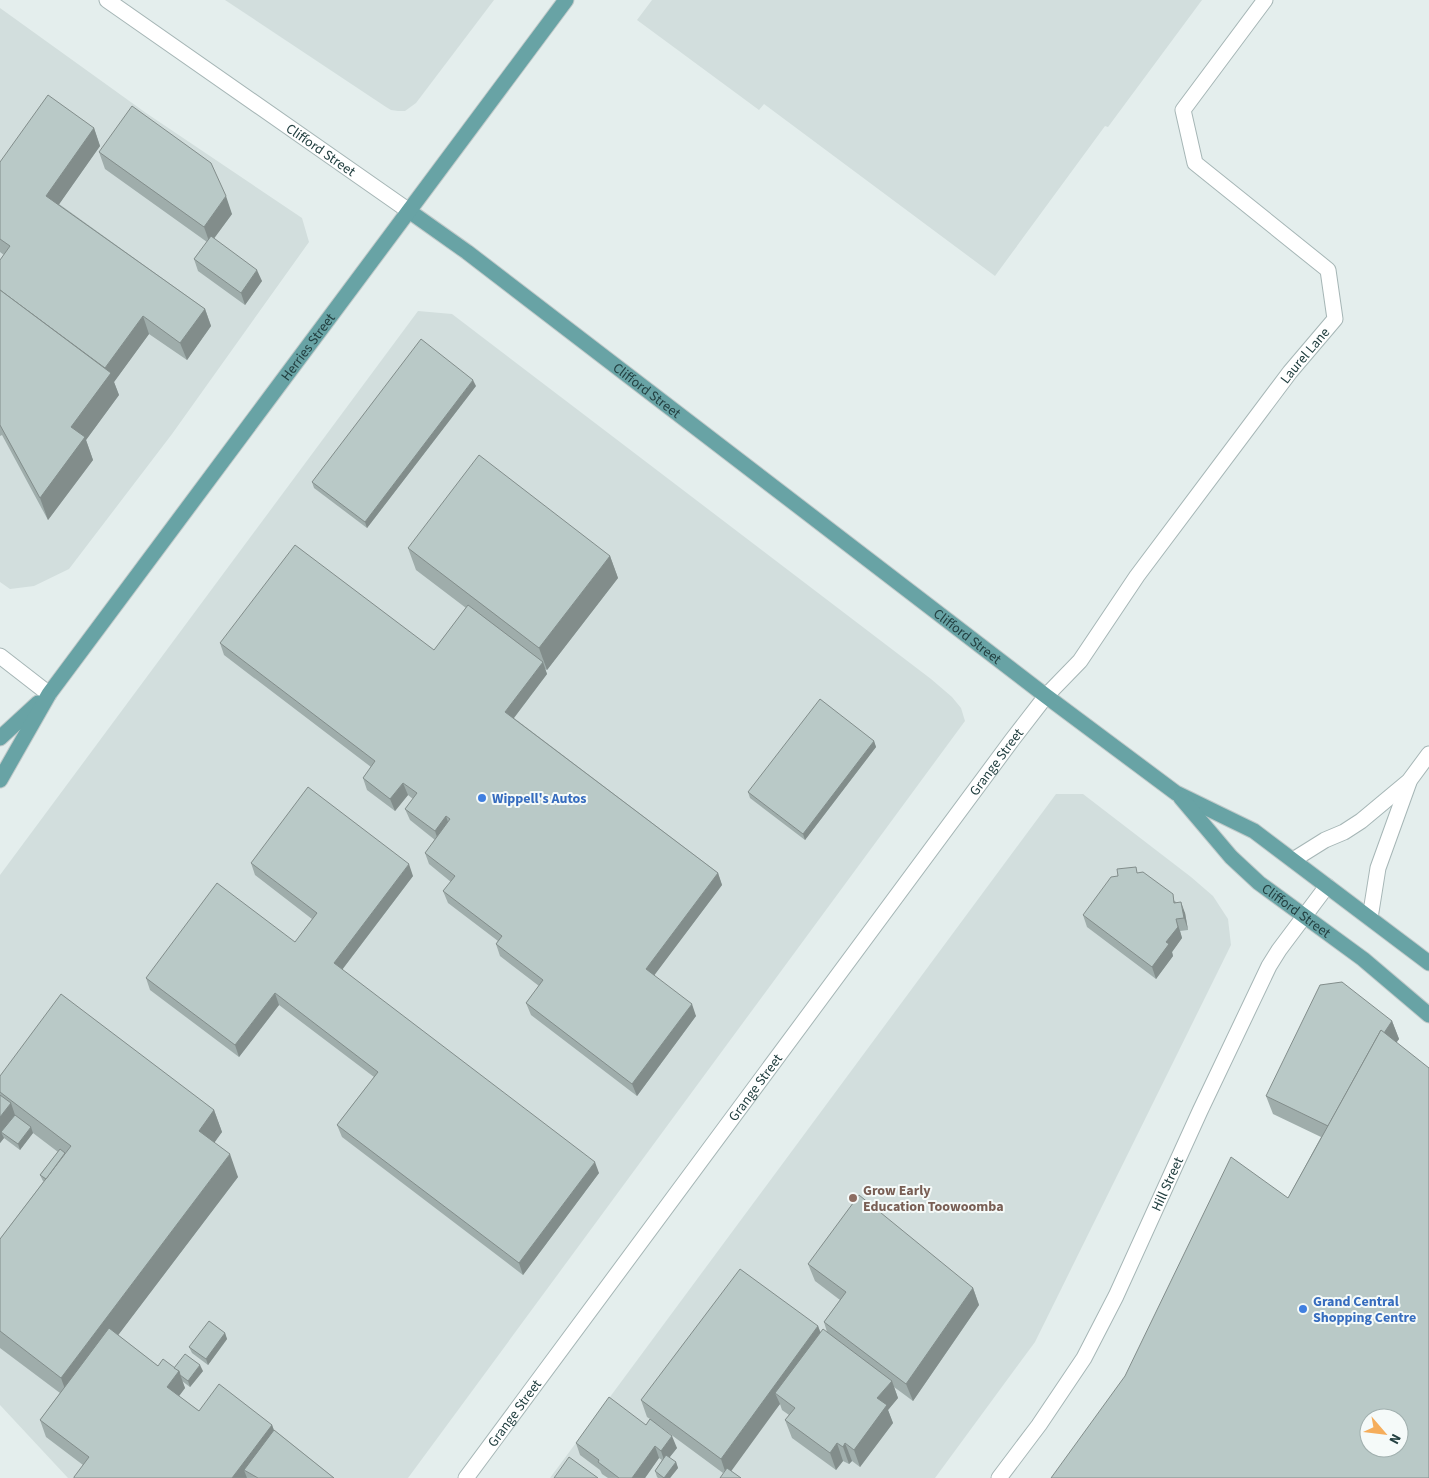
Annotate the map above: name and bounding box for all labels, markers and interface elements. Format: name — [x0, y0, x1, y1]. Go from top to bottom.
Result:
street label: Clifford Street — [281, 119, 360, 182]
street label: Herries Street — [277, 309, 341, 385]
street label: Laurel Lane — [1276, 323, 1335, 388]
street label: Clifford Street — [608, 358, 685, 424]
street label: Clifford Street — [929, 604, 1006, 669]
street label: Grange Street — [965, 724, 1029, 800]
place label: Wippell's Autos — [492, 789, 586, 809]
marker: Wippell's Autos — [476, 792, 488, 804]
street label: Clifford Street — [1257, 879, 1335, 943]
street label: Grange Street — [724, 1050, 788, 1126]
street label: Hill Street — [1147, 1154, 1189, 1215]
place label: Grow Early Education Toowoomba — [863, 1181, 1004, 1217]
marker: Grow Early Education Toowoomba — [847, 1192, 859, 1204]
place label: Grand Central Shopping Centre — [1313, 1292, 1416, 1328]
marker: Grand Central Shopping Centre — [1297, 1303, 1309, 1315]
street label: Grange Street — [483, 1375, 547, 1451]
north arrow — [1359, 1408, 1409, 1458]
text: N — [1384, 1430, 1406, 1447]

